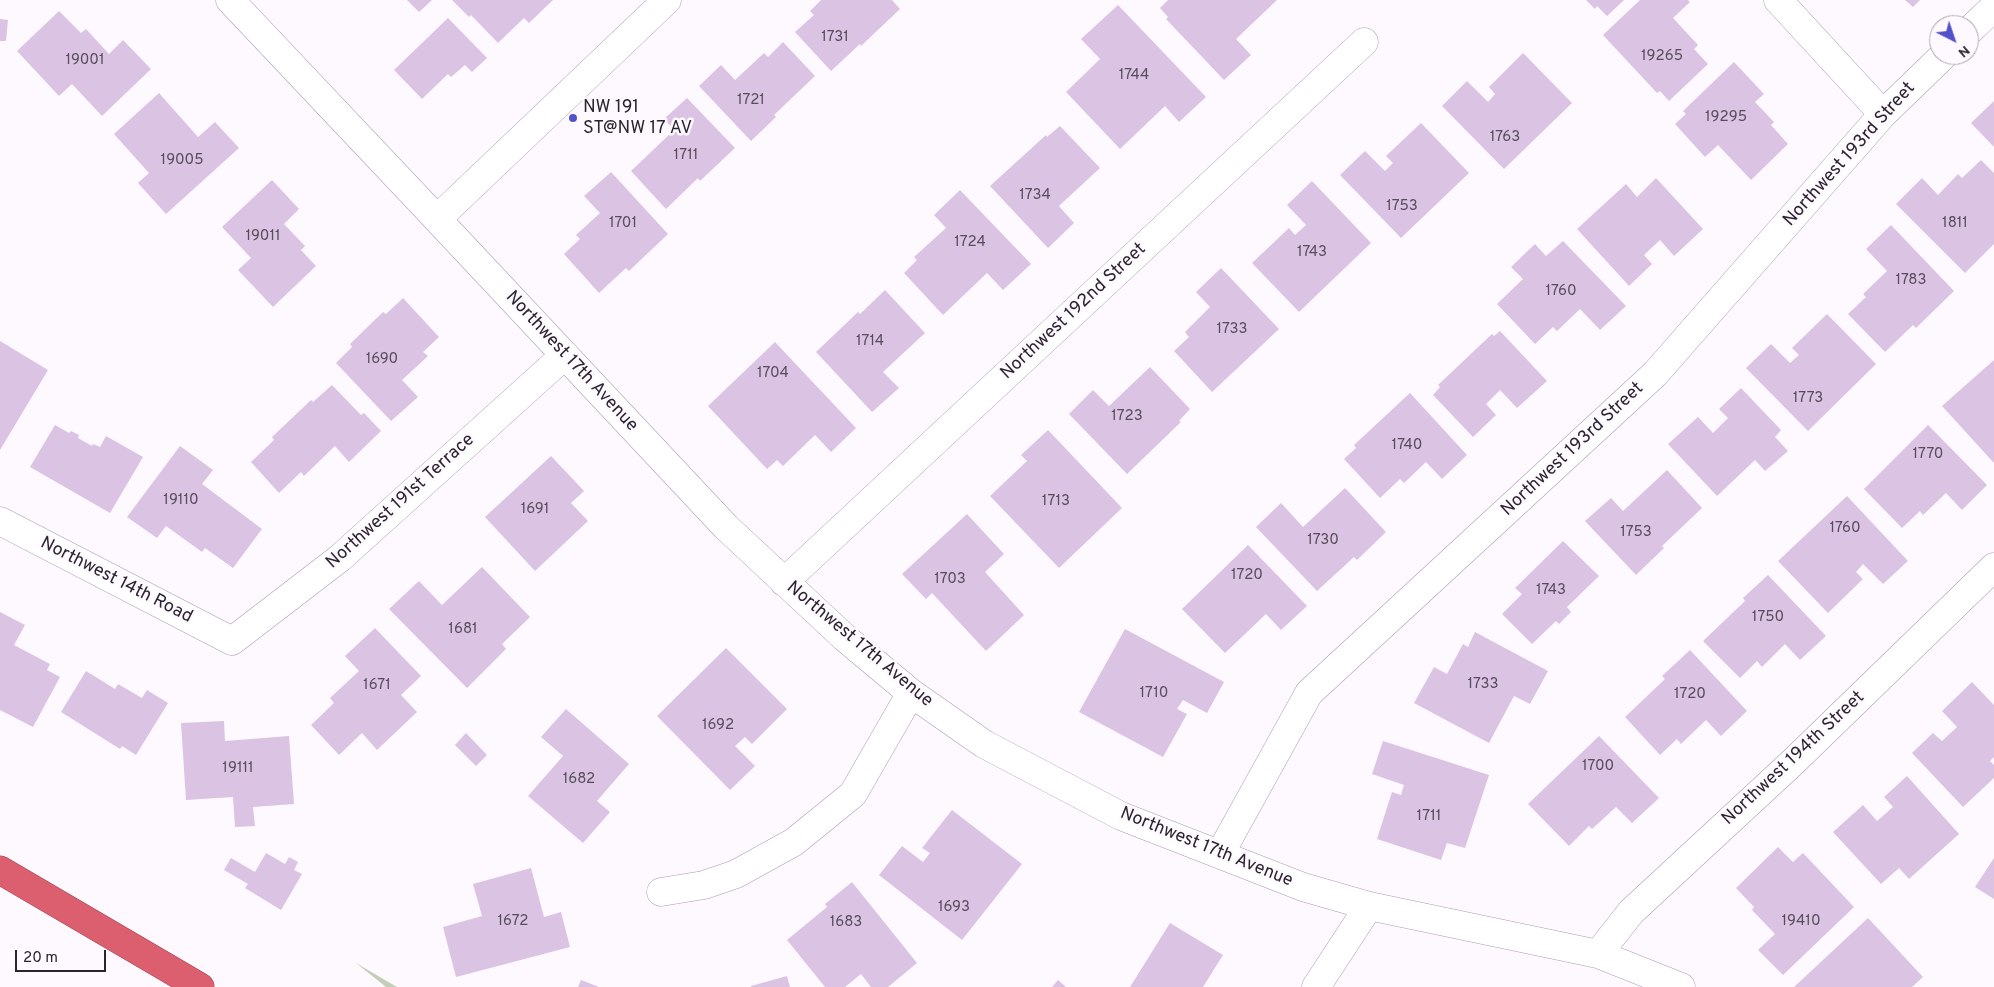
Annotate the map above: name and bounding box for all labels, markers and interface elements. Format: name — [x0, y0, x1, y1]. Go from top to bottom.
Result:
north arrow — [1929, 15, 1979, 65]
house number: 1731 — [821, 29, 849, 47]
text: N — [1954, 41, 1973, 61]
house number: 19265 — [1641, 48, 1683, 66]
house number: 19001 — [65, 52, 105, 70]
house number: 1744 — [1119, 67, 1149, 85]
street label: Northwest 193rd Street — [1780, 78, 1920, 232]
house number: 1721 — [737, 92, 765, 110]
place label: NW 191 ST@NW 17 AV — [583, 97, 692, 140]
house number: 19295 — [1705, 109, 1747, 127]
marker: NW 191 ST@NW 17 AV — [567, 112, 579, 124]
house number: 1763 — [1490, 129, 1520, 147]
house number: 1711 — [674, 147, 698, 165]
house number: 19005 — [161, 152, 203, 170]
house number: 1734 — [1019, 187, 1051, 205]
house number: 1753 — [1386, 198, 1418, 216]
house number: 1701 — [609, 215, 637, 233]
house number: 1811 — [1942, 215, 1968, 233]
house number: 19011 — [245, 228, 281, 246]
house number: 1724 — [954, 234, 986, 252]
street label: Northwest 192nd Street — [997, 239, 1151, 385]
house number: 1743 — [1297, 244, 1327, 262]
house number: 1783 — [1895, 272, 1927, 290]
house number: 1760 — [1545, 283, 1577, 301]
street label: Northwest 17th Avenue — [500, 287, 642, 437]
house number: 1733 — [1216, 321, 1248, 339]
house number: 1714 — [856, 333, 884, 351]
house number: 1690 — [366, 351, 398, 369]
house number: 1704 — [757, 365, 789, 383]
street label: Northwest 193rd Street — [1497, 378, 1649, 522]
house number: 1773 — [1793, 390, 1823, 408]
house number: 1723 — [1111, 408, 1143, 426]
street label: Northwest 191st Terrace — [322, 430, 480, 574]
house number: 1740 — [1392, 437, 1422, 455]
house number: 1770 — [1913, 446, 1943, 464]
house number: 19110 — [163, 492, 199, 510]
house number: 1713 — [1042, 493, 1070, 511]
house number: 1691 — [521, 501, 549, 519]
house number: 1760 — [1829, 520, 1861, 538]
house number: 1753 — [1620, 524, 1652, 542]
house number: 1730 — [1307, 532, 1339, 550]
street label: Northwest 14th Road — [36, 533, 196, 629]
house number: 1720 — [1231, 567, 1263, 585]
house number: 1703 — [934, 571, 966, 589]
street label: Northwest 17th Avenue — [781, 577, 937, 713]
house number: 1743 — [1536, 582, 1566, 600]
house number: 1750 — [1752, 609, 1784, 627]
house number: 1681 — [448, 621, 478, 639]
house number: 1733 — [1467, 676, 1499, 694]
house number: 1671 — [363, 677, 391, 695]
house number: 1710 — [1140, 685, 1168, 703]
house number: 1720 — [1674, 686, 1706, 704]
street label: Northwest 194th Street — [1718, 687, 1870, 831]
house number: 1692 — [702, 717, 734, 735]
house number: 1700 — [1582, 758, 1614, 776]
house number: 19111 — [222, 760, 254, 778]
house number: 1682 — [563, 771, 595, 789]
street label: Northwest 17th Avenue — [1116, 803, 1296, 893]
house number: 1711 — [1417, 808, 1441, 826]
house number: 1693 — [938, 899, 970, 917]
house number: 1672 — [497, 913, 529, 931]
house number: 19410 — [1781, 913, 1821, 931]
house number: 1683 — [830, 914, 862, 932]
scale bar — [18, 940, 109, 972]
text: 20 m — [23, 949, 58, 968]

